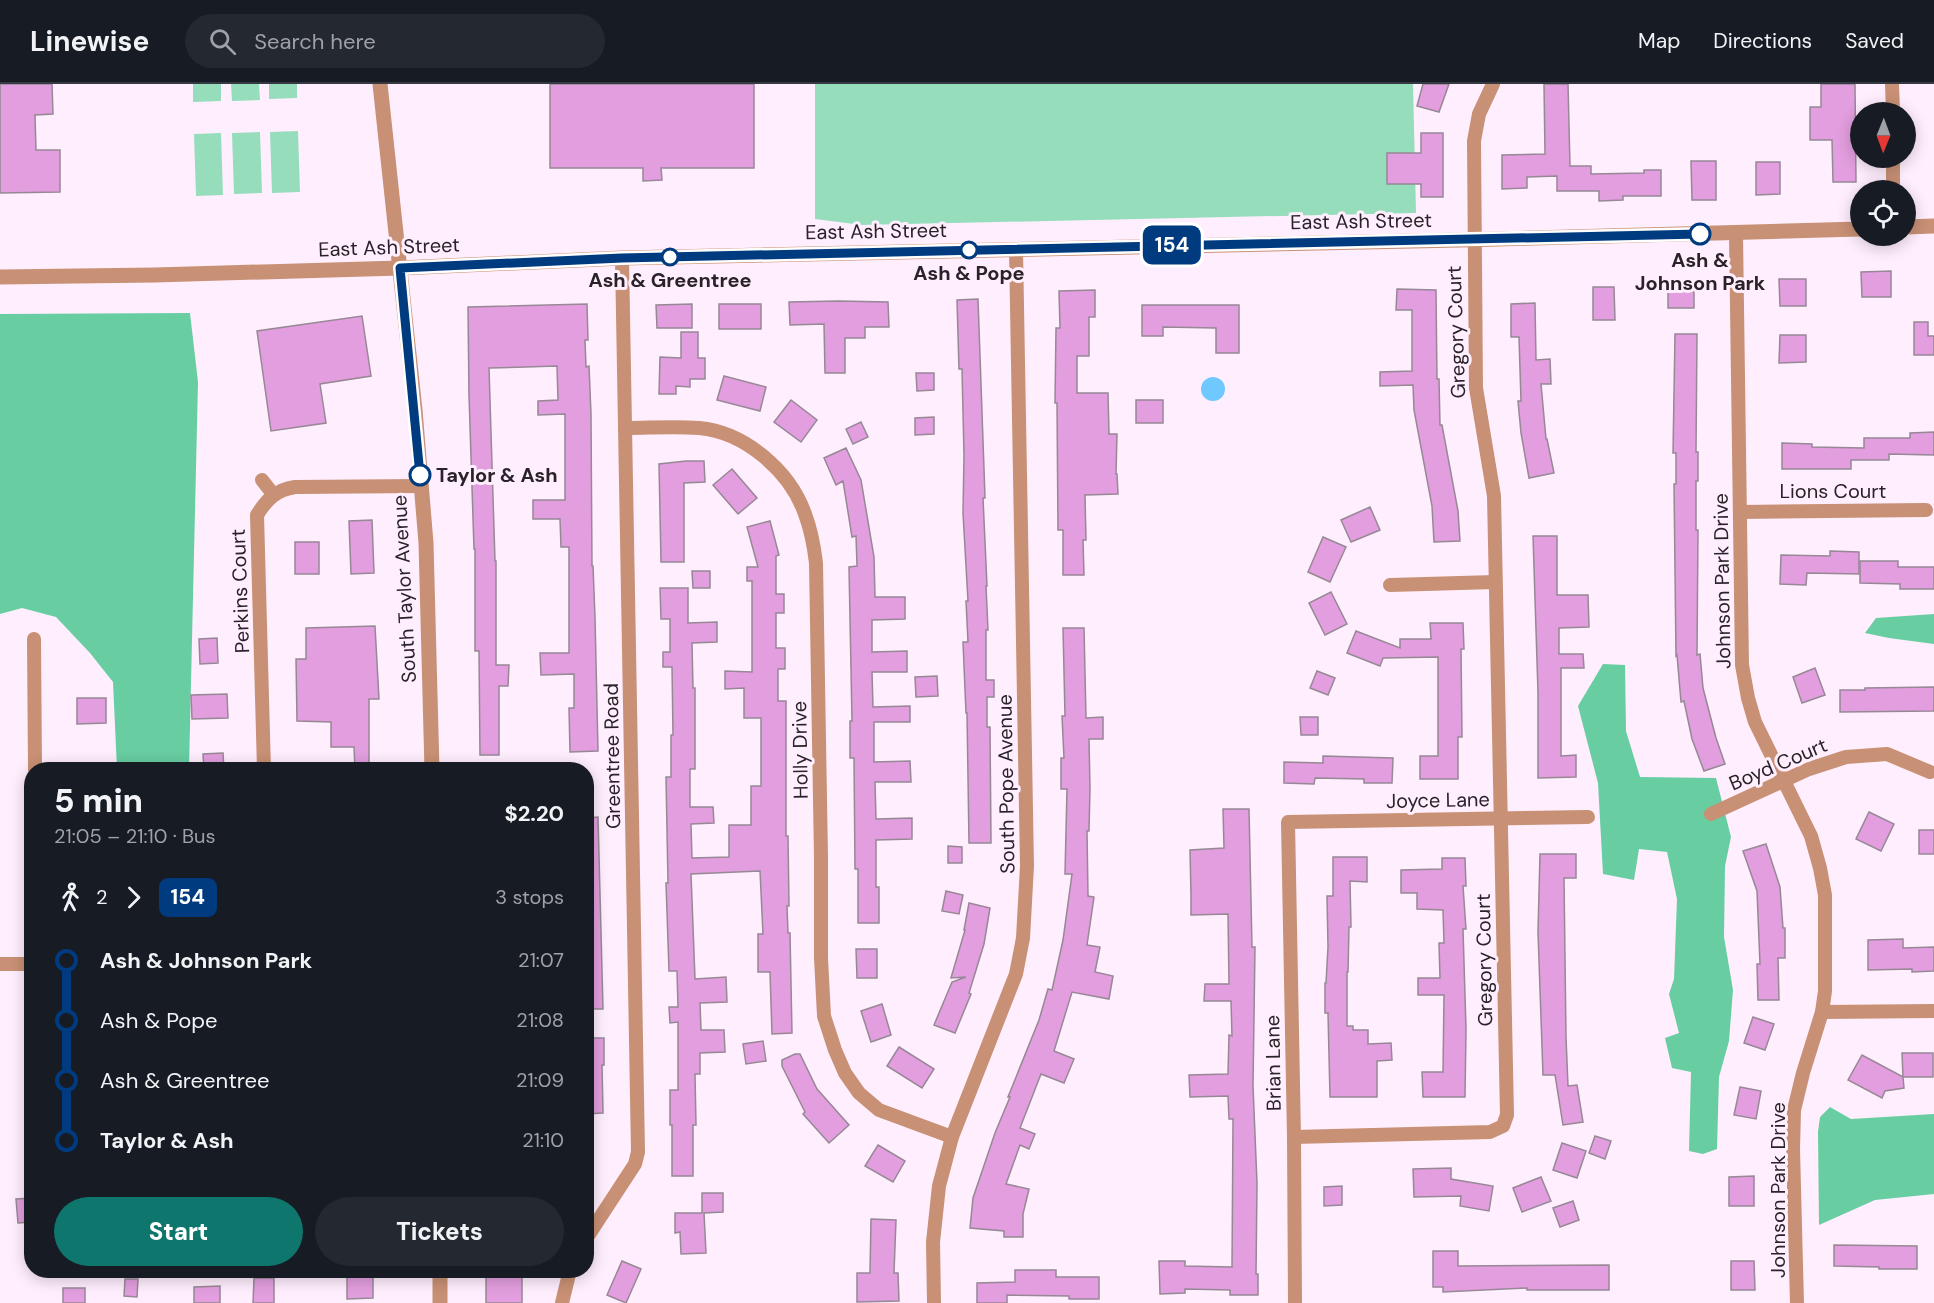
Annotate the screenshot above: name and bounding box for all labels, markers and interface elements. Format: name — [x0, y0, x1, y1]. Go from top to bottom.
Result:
search box — [185, 14, 605, 68]
text: Linewise — [30, 23, 149, 60]
icon: search — [206, 25, 239, 58]
text: Search here — [254, 27, 376, 56]
text: Map — [1638, 27, 1680, 55]
text: Directions — [1713, 27, 1812, 55]
text: Saved — [1845, 27, 1904, 55]
north arrow — [1850, 102, 1916, 168]
map controls — [1850, 102, 1916, 246]
button: locate — [1850, 180, 1916, 246]
street label: East Ash Street — [1290, 207, 1432, 235]
street label: East Ash Street — [805, 217, 947, 245]
marker: Ash & Johnson Park — [1689, 223, 1711, 245]
line badge: 154 — [1138, 226, 1206, 264]
text: 154 — [1155, 231, 1189, 259]
street label: East Ash Street — [318, 232, 460, 262]
marker: Ash & Pope — [960, 241, 978, 259]
place label: Ash & Johnson Park — [1635, 247, 1766, 296]
marker: Ash & Greentree — [661, 248, 679, 266]
place label: Ash & Pope — [913, 260, 1025, 286]
street label: Gregory Court — [1441, 265, 1471, 399]
place label: Ash & Greentree — [589, 267, 751, 293]
place label: Taylor & Ash — [436, 462, 558, 488]
marker: Taylor & Ash — [409, 464, 431, 486]
street label: Lions Court — [1780, 478, 1887, 504]
street label: Johnson Park Drive — [1707, 493, 1737, 669]
street label: South Taylor Avenue — [386, 494, 422, 684]
street label: Perkins Court — [225, 528, 255, 654]
street label: Greentree Road — [598, 683, 626, 829]
street label: South Pope Avenue — [991, 694, 1021, 874]
street label: Holly Drive — [786, 701, 814, 799]
street label: Boyd Court — [1725, 732, 1831, 796]
text: 5 min — [54, 779, 143, 822]
street label: Joyce Lane — [1386, 786, 1490, 814]
text: $2.20 — [504, 799, 564, 828]
text: 21:05 – 21:10 · Bus — [54, 823, 216, 849]
icon: walk — [54, 881, 87, 914]
icon: forward — [117, 881, 150, 914]
text: 154 — [171, 883, 205, 911]
text: 2 — [96, 884, 108, 910]
text: 3 stops — [495, 884, 564, 910]
street label: Gregory Court — [1470, 893, 1498, 1027]
text: Ash & Johnson Park — [100, 946, 312, 975]
text: 21:07 — [518, 947, 564, 973]
text: Ash & Pope — [100, 1006, 218, 1035]
text: 21:08 — [516, 1007, 564, 1033]
street label: Brian Lane — [1259, 1015, 1287, 1111]
text: Ash & Greentree — [100, 1066, 270, 1095]
text: 21:09 — [516, 1067, 564, 1093]
street label: Johnson Park Drive — [1765, 1102, 1791, 1278]
text: Taylor & Ash — [100, 1126, 234, 1155]
text: 21:10 — [522, 1127, 564, 1153]
button: Start — [54, 1197, 303, 1266]
button: Tickets — [315, 1197, 564, 1266]

